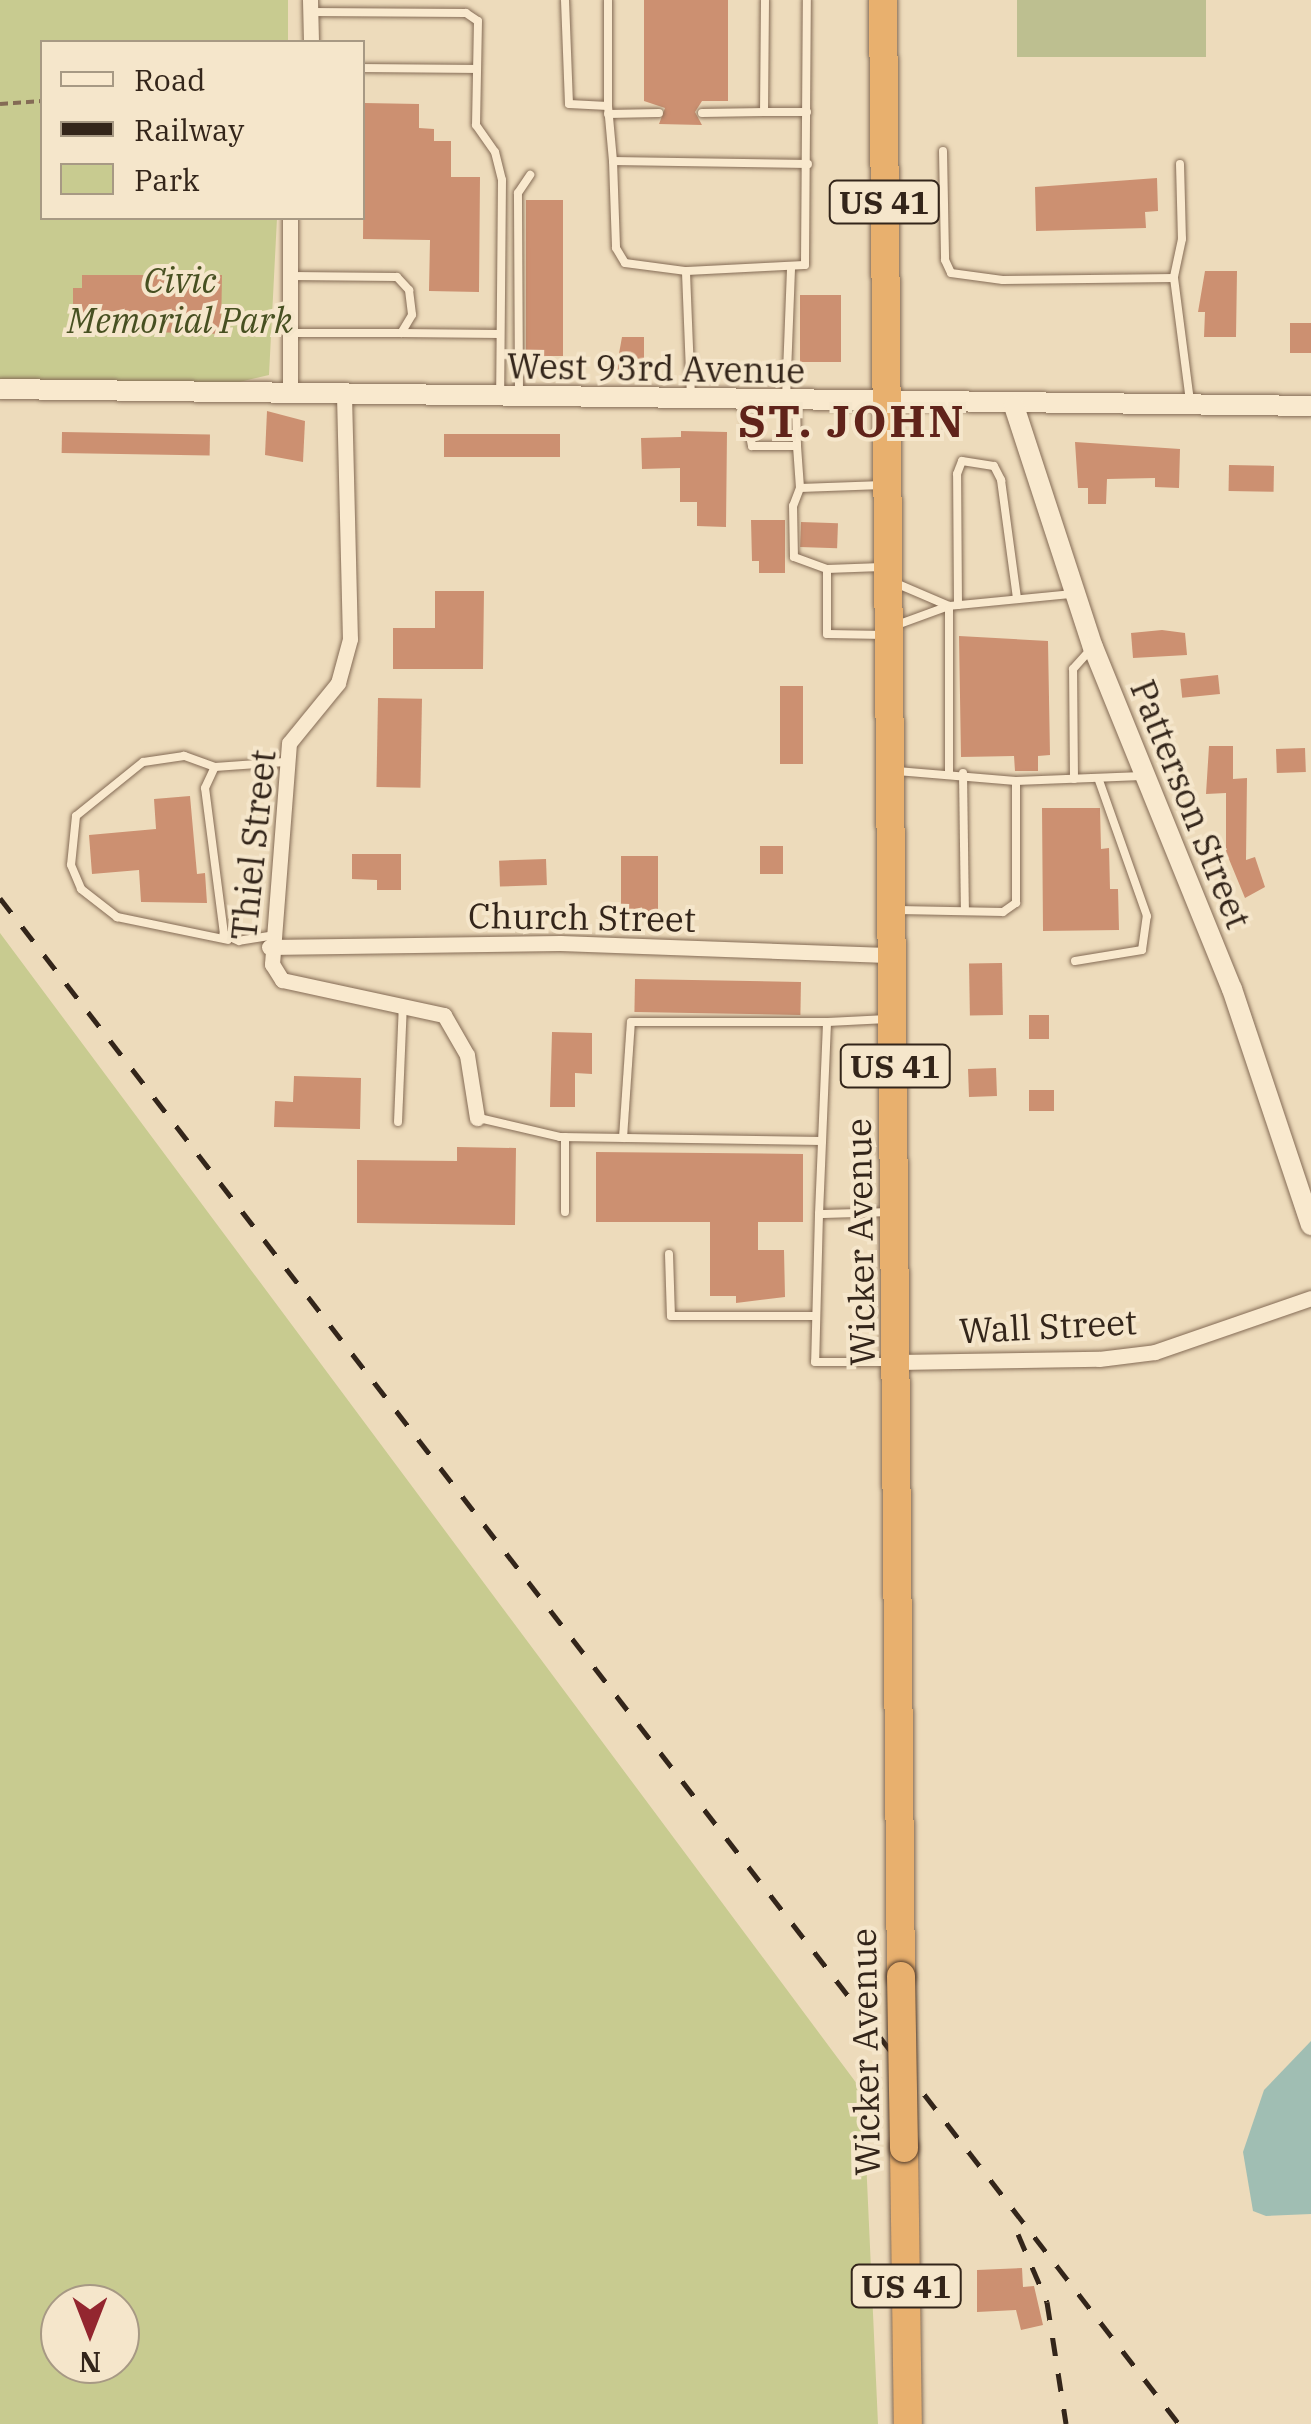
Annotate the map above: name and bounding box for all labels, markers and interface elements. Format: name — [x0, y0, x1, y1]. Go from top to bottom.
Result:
legend — [40, 40, 365, 220]
text: Road — [134, 60, 206, 99]
text: Railway — [134, 110, 244, 149]
text: Park — [134, 160, 200, 199]
road number: US 41 — [826, 175, 942, 229]
park label: Civic Memorial Park — [67, 259, 293, 341]
street label: West 93rd Avenue — [507, 344, 805, 392]
district label: ST. JOHN — [738, 394, 966, 448]
street label: Patterson Street — [1122, 674, 1260, 934]
street label: Thiel Street — [222, 748, 284, 942]
street label: Church Street — [468, 894, 696, 940]
road number: US 41 — [838, 1039, 952, 1093]
street label: Wicker Avenue — [837, 1118, 883, 1366]
street label: Wall Street — [958, 1300, 1138, 1352]
street label: Wicker Avenue — [842, 1928, 888, 2176]
road number: US 41 — [848, 2259, 964, 2313]
north arrow — [40, 2284, 140, 2384]
text: N — [79, 2344, 101, 2381]

